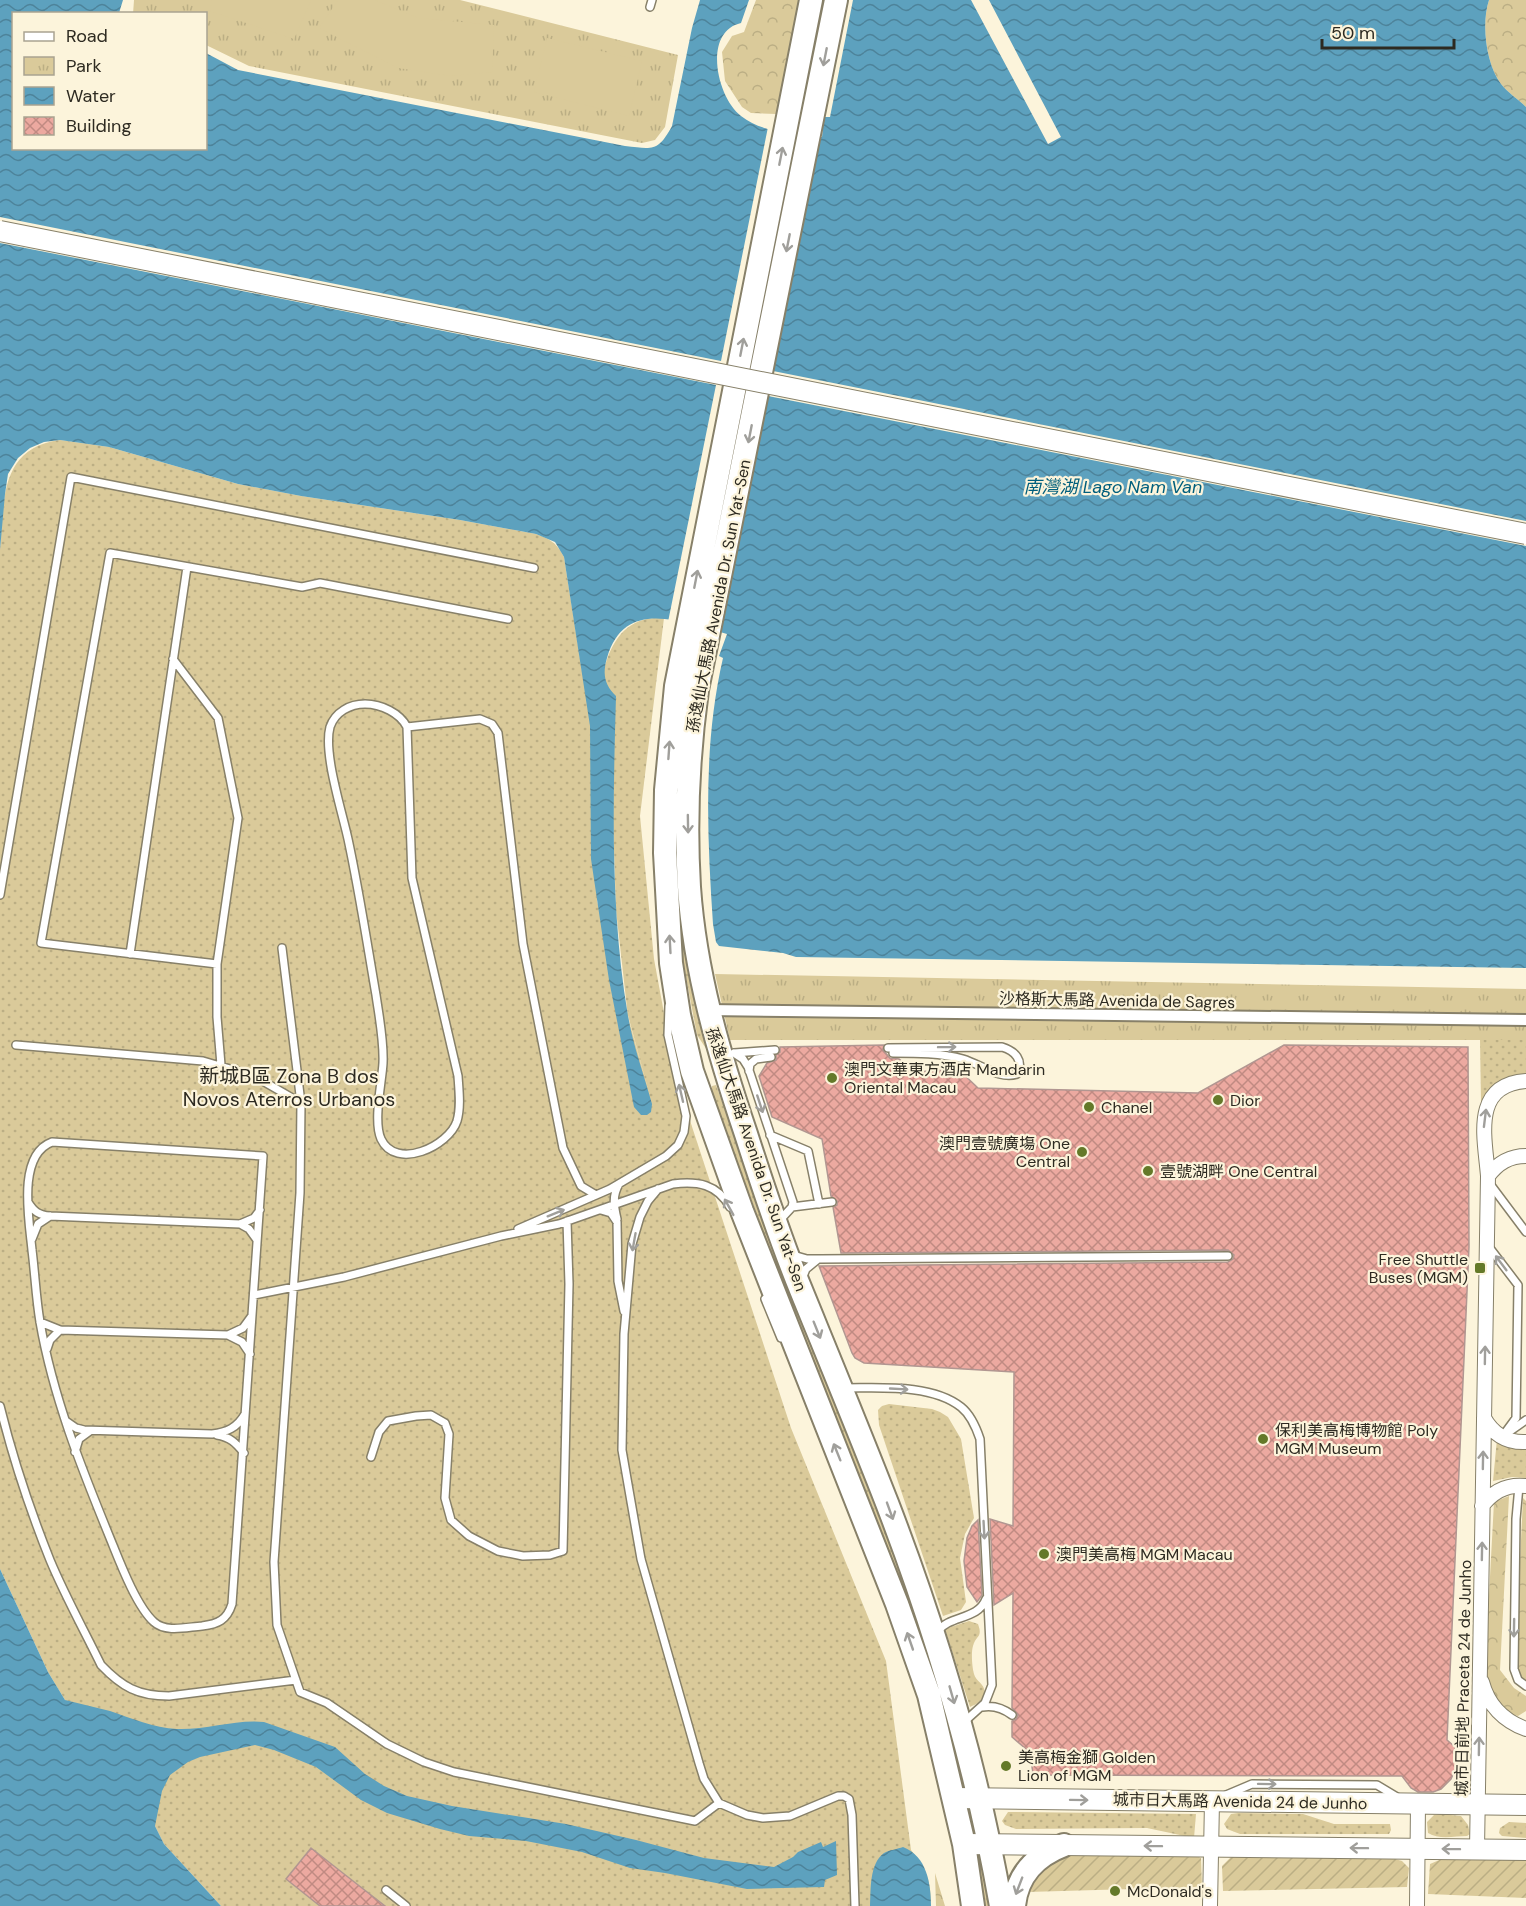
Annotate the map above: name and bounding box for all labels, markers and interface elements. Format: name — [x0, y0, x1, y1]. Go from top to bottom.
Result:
legend — [12, 12, 207, 150]
scale bar — [1322, 12, 1454, 50]
text: 50 m — [1331, 21, 1375, 45]
text: Road — [66, 24, 108, 48]
one-way arrow — [819, 47, 830, 67]
text: Park — [66, 54, 102, 78]
text: Water — [66, 84, 116, 108]
text: Building — [66, 114, 131, 138]
one-way arrow — [776, 146, 787, 166]
one-way arrow — [782, 233, 793, 252]
one-way arrow — [737, 338, 748, 357]
one-way arrow — [743, 424, 755, 443]
street label: 孫逸仙大馬路 Avenida Dr. Sun Yat-Sen — [682, 458, 755, 734]
water label: 南灣湖 Lago Nam Van — [1024, 475, 1202, 499]
one-way arrow — [691, 570, 702, 590]
one-way arrow — [663, 740, 674, 760]
one-way arrow — [682, 814, 693, 834]
one-way arrow — [665, 935, 676, 955]
street label: 沙格斯大馬路 Avenida de Sagres — [999, 988, 1235, 1013]
street label: 孫逸仙大馬路 Avenida Dr. Sun Yat-Sen — [701, 1024, 812, 1294]
one-way arrow — [936, 1041, 956, 1053]
place label: 澳門文華東方酒店 Mandarin Oriental Macau — [844, 1059, 1045, 1098]
district label: 新城B區 Zona B dos Novos Aterros Urbanos — [183, 1063, 395, 1112]
marker: 澳門文華東方酒店 Mandarin Oriental Macau — [825, 1071, 839, 1085]
one-way arrow — [675, 1084, 686, 1103]
place label: Dior — [1230, 1090, 1260, 1111]
marker: Dior — [1211, 1093, 1225, 1107]
one-way arrow — [755, 1094, 766, 1113]
place label: Chanel — [1101, 1097, 1152, 1118]
marker: Chanel — [1082, 1100, 1096, 1114]
one-way arrow — [1480, 1109, 1491, 1129]
place label: 澳門壹號廣塲 One Central — [939, 1133, 1070, 1172]
marker: 澳門壹號廣塲 One Central — [1075, 1145, 1089, 1159]
place label: 壹號湖畔 One Central — [1160, 1161, 1317, 1182]
marker: 壹號湖畔 One Central — [1141, 1164, 1155, 1178]
one-way arrow — [723, 1198, 734, 1216]
one-way arrow — [546, 1207, 564, 1218]
one-way arrow — [628, 1231, 639, 1251]
place label: Free Shuttle Buses (MGM) — [1369, 1249, 1468, 1288]
one-way arrow — [1495, 1255, 1508, 1271]
marker: Free Shuttle Buses (MGM) — [1473, 1261, 1487, 1275]
one-way arrow — [812, 1320, 823, 1338]
one-way arrow — [1479, 1346, 1491, 1366]
one-way arrow — [888, 1383, 908, 1394]
place label: 保利美高梅博物館 Poly MGM Museum — [1275, 1420, 1438, 1459]
marker: 保利美高梅博物館 Poly MGM Museum — [1256, 1432, 1270, 1446]
one-way arrow — [831, 1443, 842, 1462]
one-way arrow — [1477, 1451, 1489, 1471]
one-way arrow — [885, 1501, 896, 1519]
one-way arrow — [979, 1520, 990, 1540]
one-way arrow — [1476, 1541, 1488, 1561]
place label: 澳門美高梅 MGM Macau — [1056, 1544, 1233, 1565]
marker: 澳門美高梅 MGM Macau — [1037, 1547, 1051, 1561]
street label: 城市日前地 Praceta 24 de Junho — [1451, 1559, 1476, 1797]
one-way arrow — [1508, 1617, 1520, 1637]
one-way arrow — [903, 1632, 914, 1651]
one-way arrow — [947, 1685, 958, 1704]
one-way arrow — [1473, 1736, 1485, 1756]
place label: 美高梅金獅 Golden Lion of MGM — [1018, 1747, 1156, 1786]
marker: 美高梅金獅 Golden Lion of MGM — [999, 1759, 1013, 1773]
one-way arrow — [1257, 1778, 1277, 1790]
street label: 城市日大馬路 Avenida 24 de Junho — [1113, 1789, 1367, 1814]
one-way arrow — [1069, 1794, 1089, 1805]
one-way arrow — [1143, 1840, 1163, 1852]
one-way arrow — [1350, 1842, 1370, 1854]
one-way arrow — [1441, 1843, 1461, 1855]
one-way arrow — [1013, 1876, 1024, 1894]
place label: McDonald's — [1127, 1881, 1212, 1902]
marker: McDonald's — [1108, 1884, 1122, 1898]

